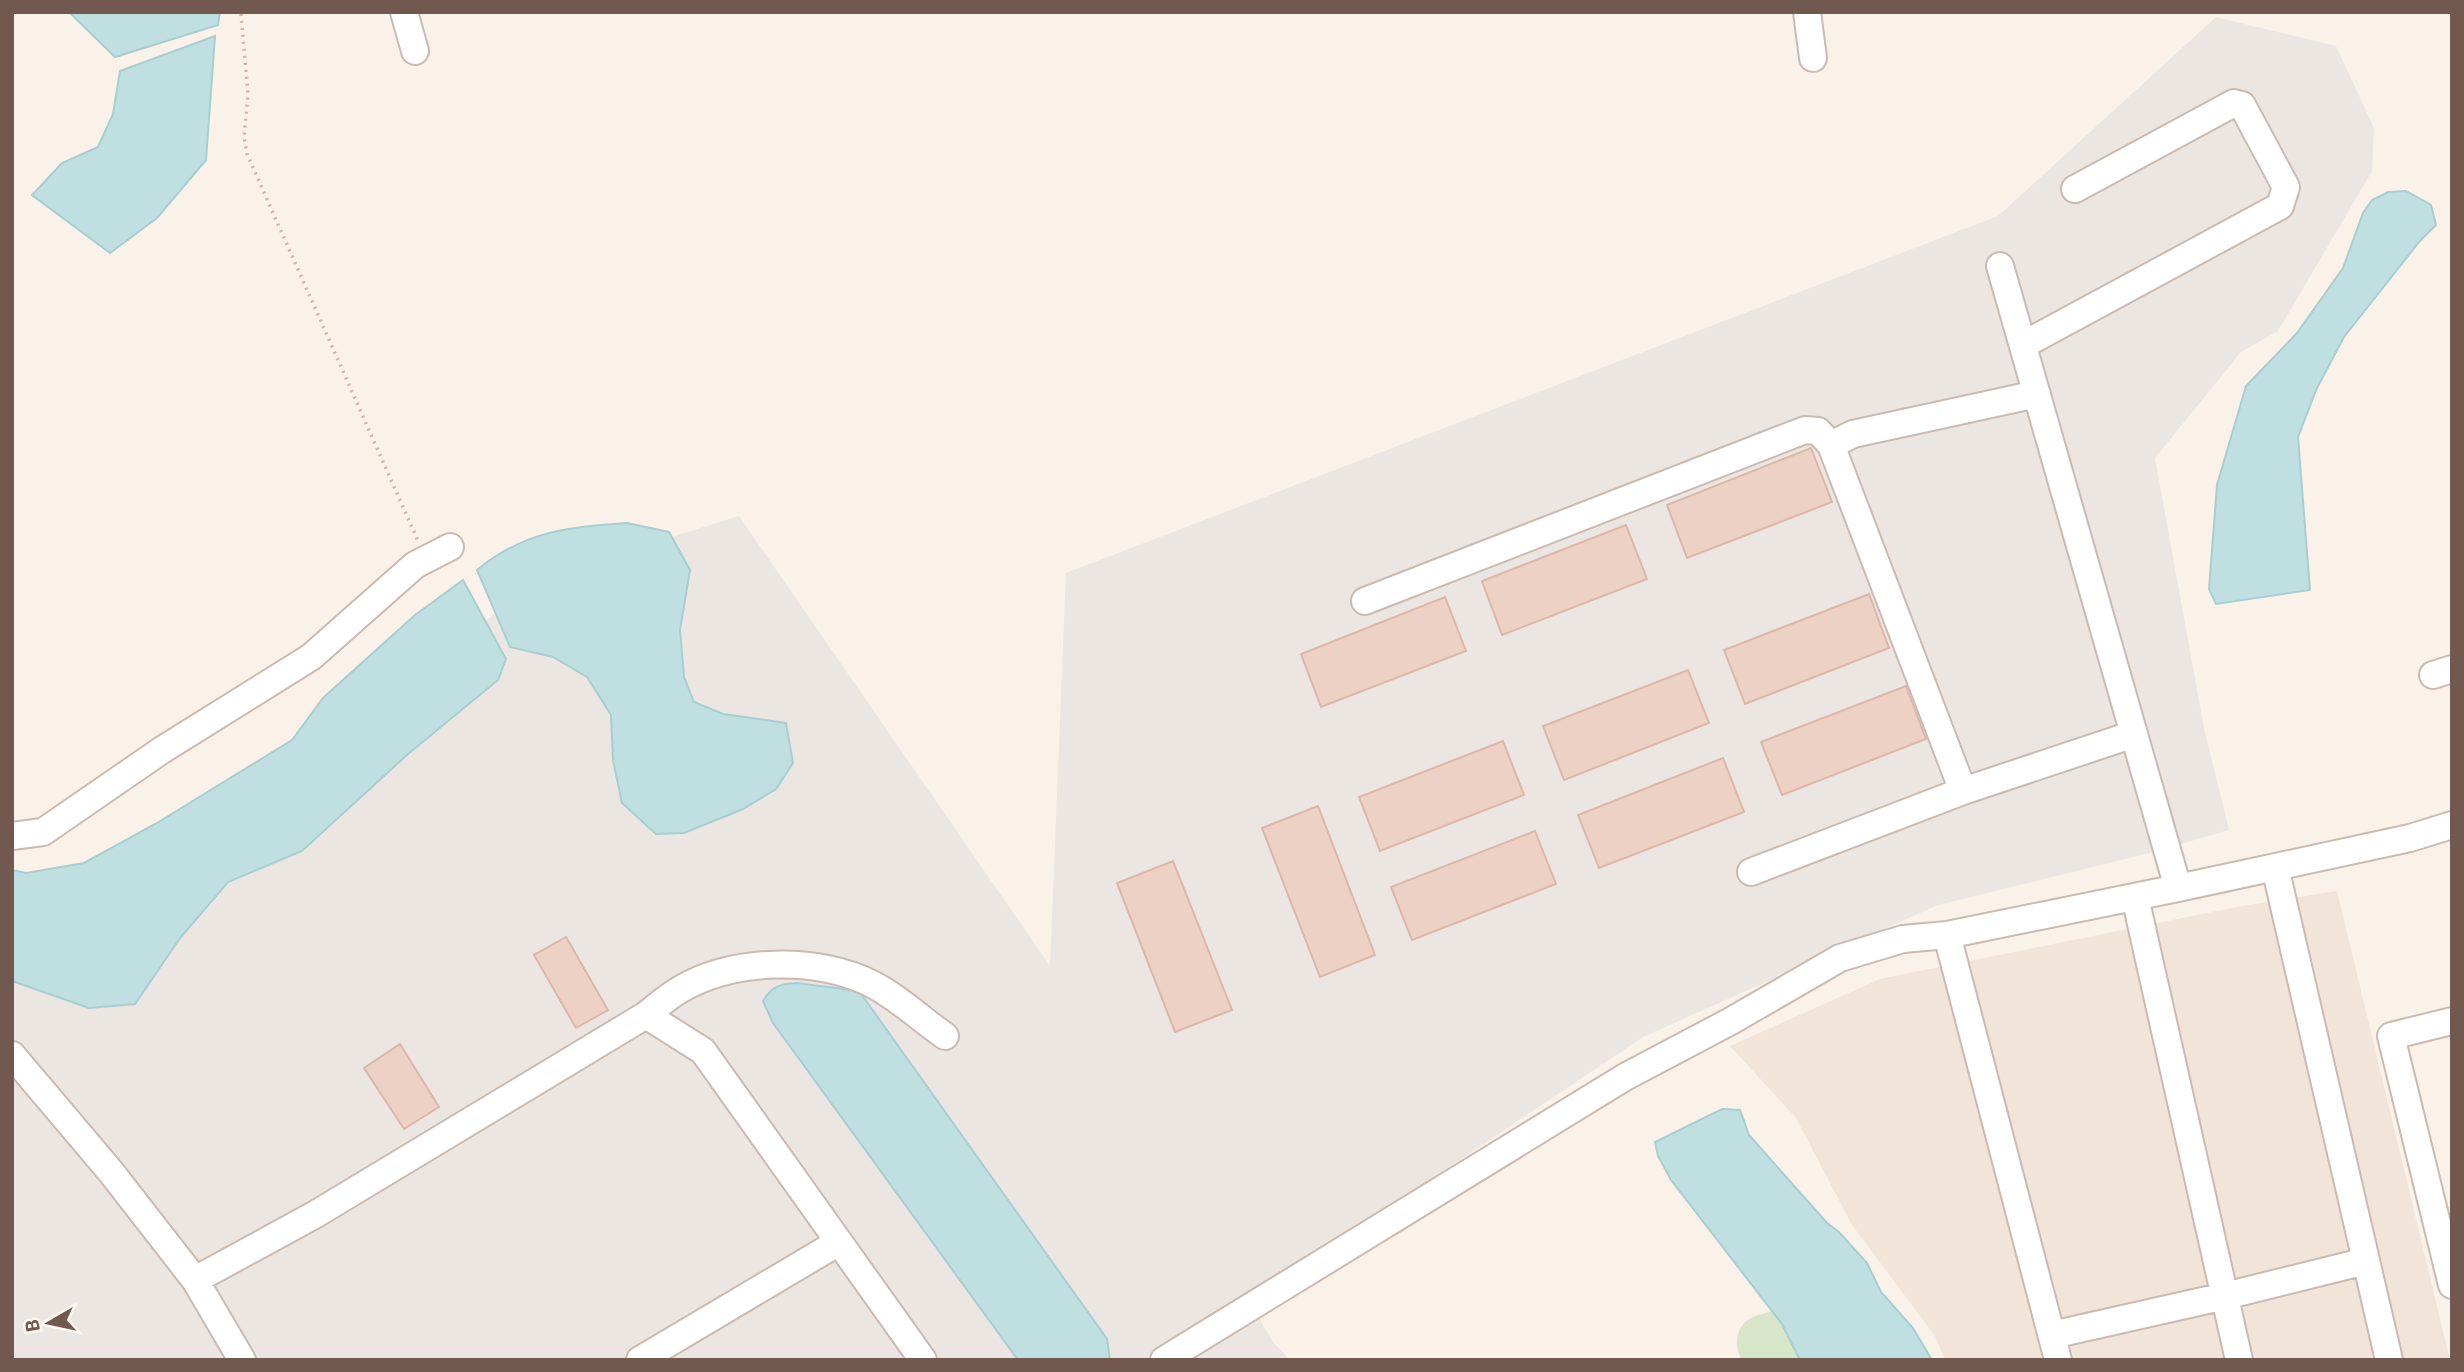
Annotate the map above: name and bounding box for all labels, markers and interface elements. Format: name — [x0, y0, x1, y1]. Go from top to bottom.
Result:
north arrow — [14, 1288, 84, 1358]
text: B — [20, 1318, 45, 1333]

